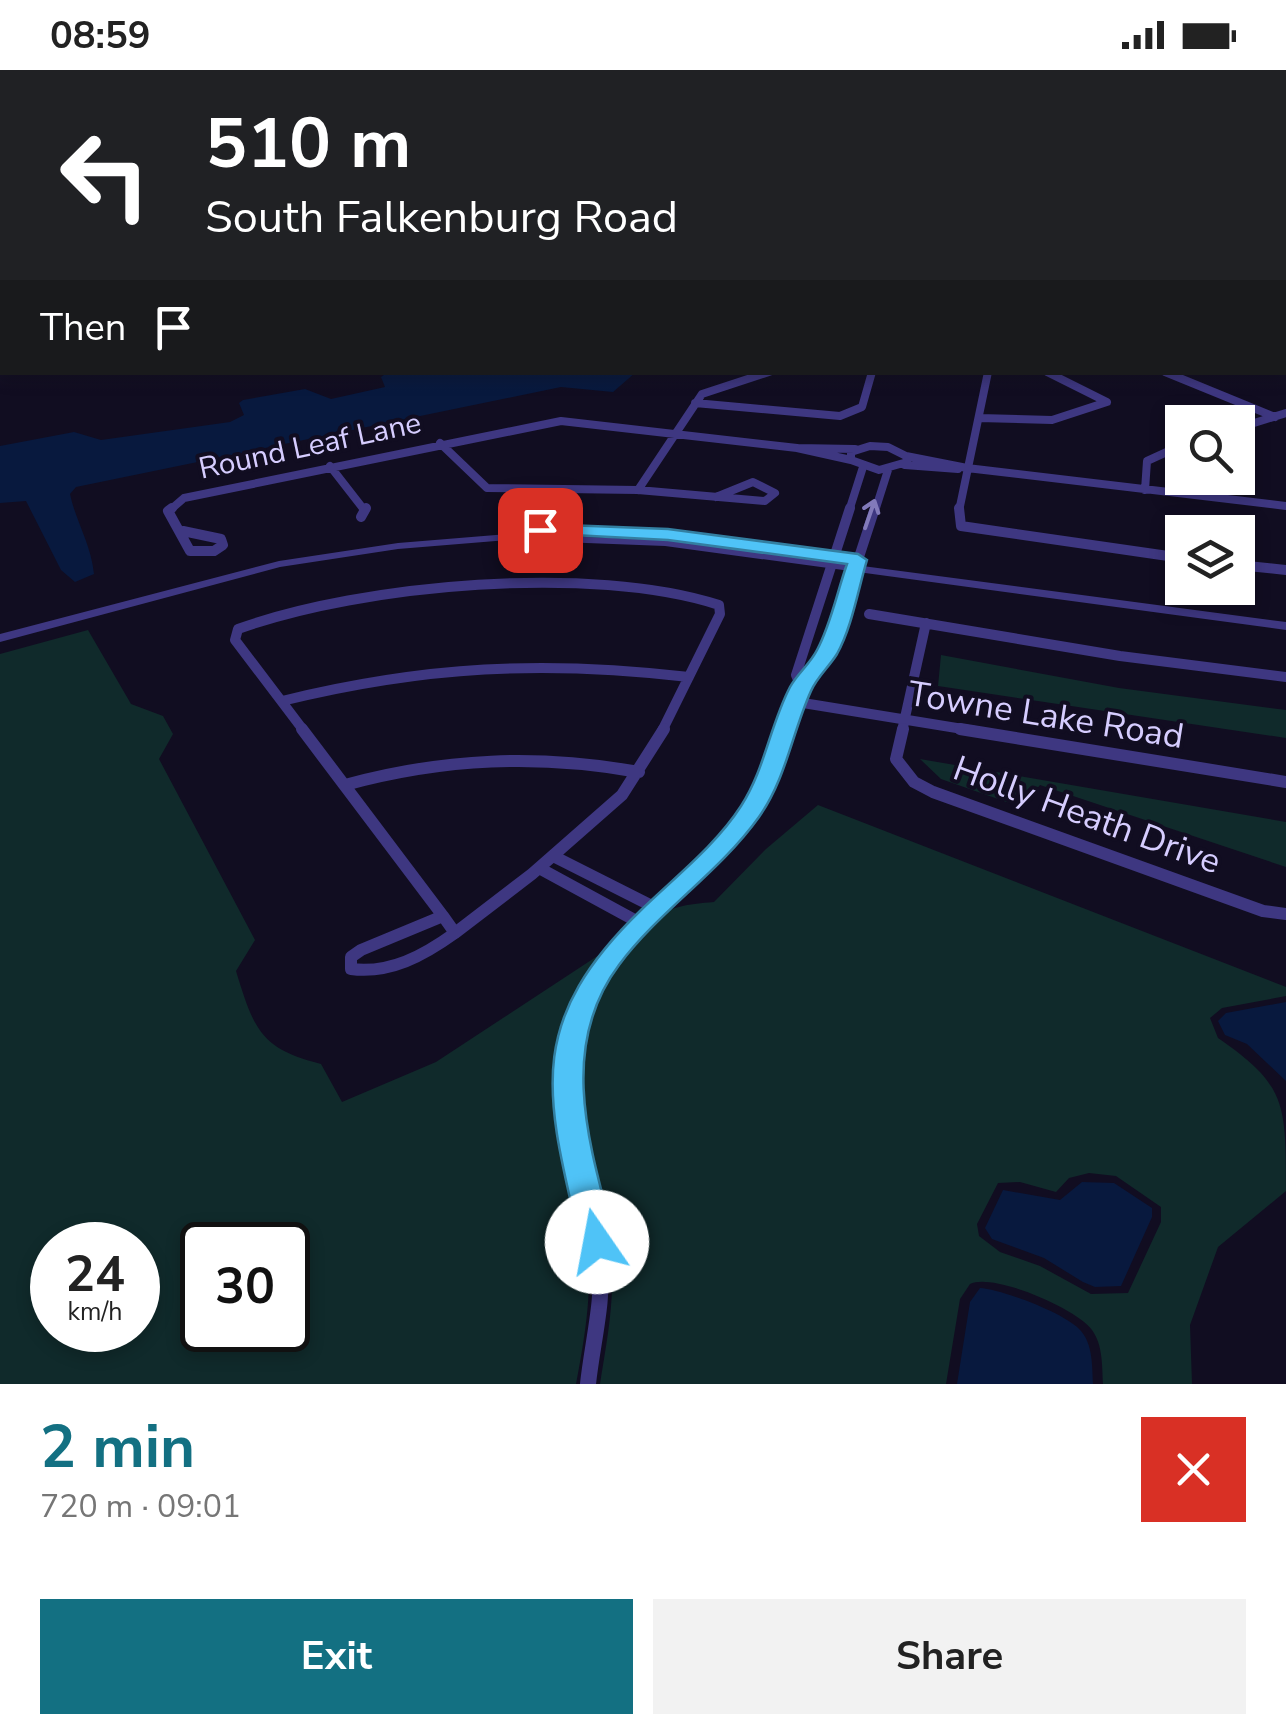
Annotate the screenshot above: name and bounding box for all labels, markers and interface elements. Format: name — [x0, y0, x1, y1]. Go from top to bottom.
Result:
text: 08:59 — [50, 10, 151, 61]
text: 510 m — [205, 96, 411, 192]
icon: left — [40, 110, 170, 240]
text: South Falkenburg Road — [205, 187, 678, 248]
icon: arrive — [146, 300, 201, 355]
text: Then — [40, 302, 126, 353]
street label: Round Leaf Lane — [195, 402, 425, 490]
map controls — [1165, 405, 1255, 605]
button: search — [1165, 405, 1255, 495]
pin — [498, 488, 583, 573]
one-way arrow — [863, 499, 881, 531]
icon: arrive — [513, 503, 568, 558]
button: layers — [1165, 515, 1255, 605]
street label: Towne Lake Road — [905, 670, 1187, 760]
street label: Holly Heath Drive — [947, 745, 1227, 885]
position arrow — [545, 1190, 649, 1294]
speed limit sign: 30 — [180, 1222, 310, 1352]
text: 24 — [65, 1240, 125, 1309]
text: km/h — [67, 1295, 123, 1329]
text: 2 min — [40, 1406, 195, 1488]
button: close — [1141, 1417, 1246, 1522]
text: 720 m · 09:01 — [40, 1485, 241, 1528]
button: Exit — [40, 1599, 633, 1714]
button: Share — [653, 1599, 1246, 1714]

